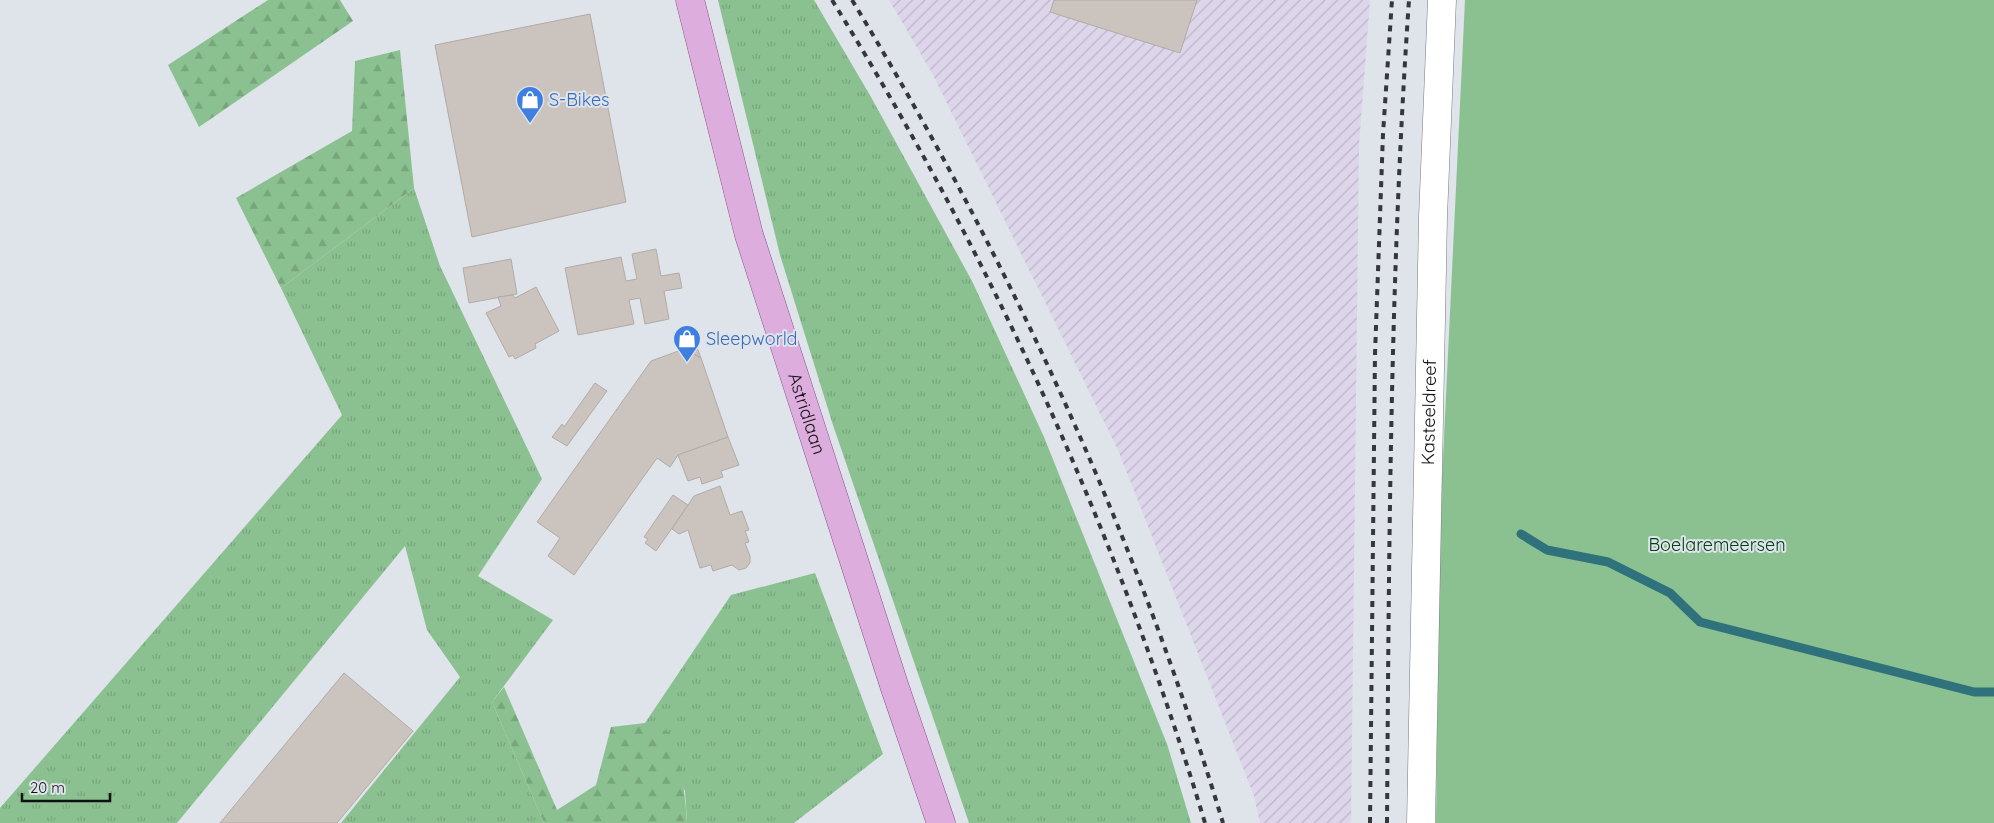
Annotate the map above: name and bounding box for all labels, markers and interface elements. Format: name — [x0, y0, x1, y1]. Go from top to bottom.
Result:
shop icon: S-Bikes — [515, 85, 545, 124]
place label: S-Bikes — [549, 88, 610, 111]
shop icon: Sleepworld — [672, 324, 702, 363]
place label: Sleepworld — [706, 327, 798, 350]
street label: Kasteeldreef — [1416, 358, 1441, 465]
street label: Astridlaan — [783, 370, 831, 457]
park label: Boelaremeersen — [1648, 533, 1786, 556]
scale bar — [22, 770, 110, 802]
text: 20 m — [30, 778, 65, 797]

